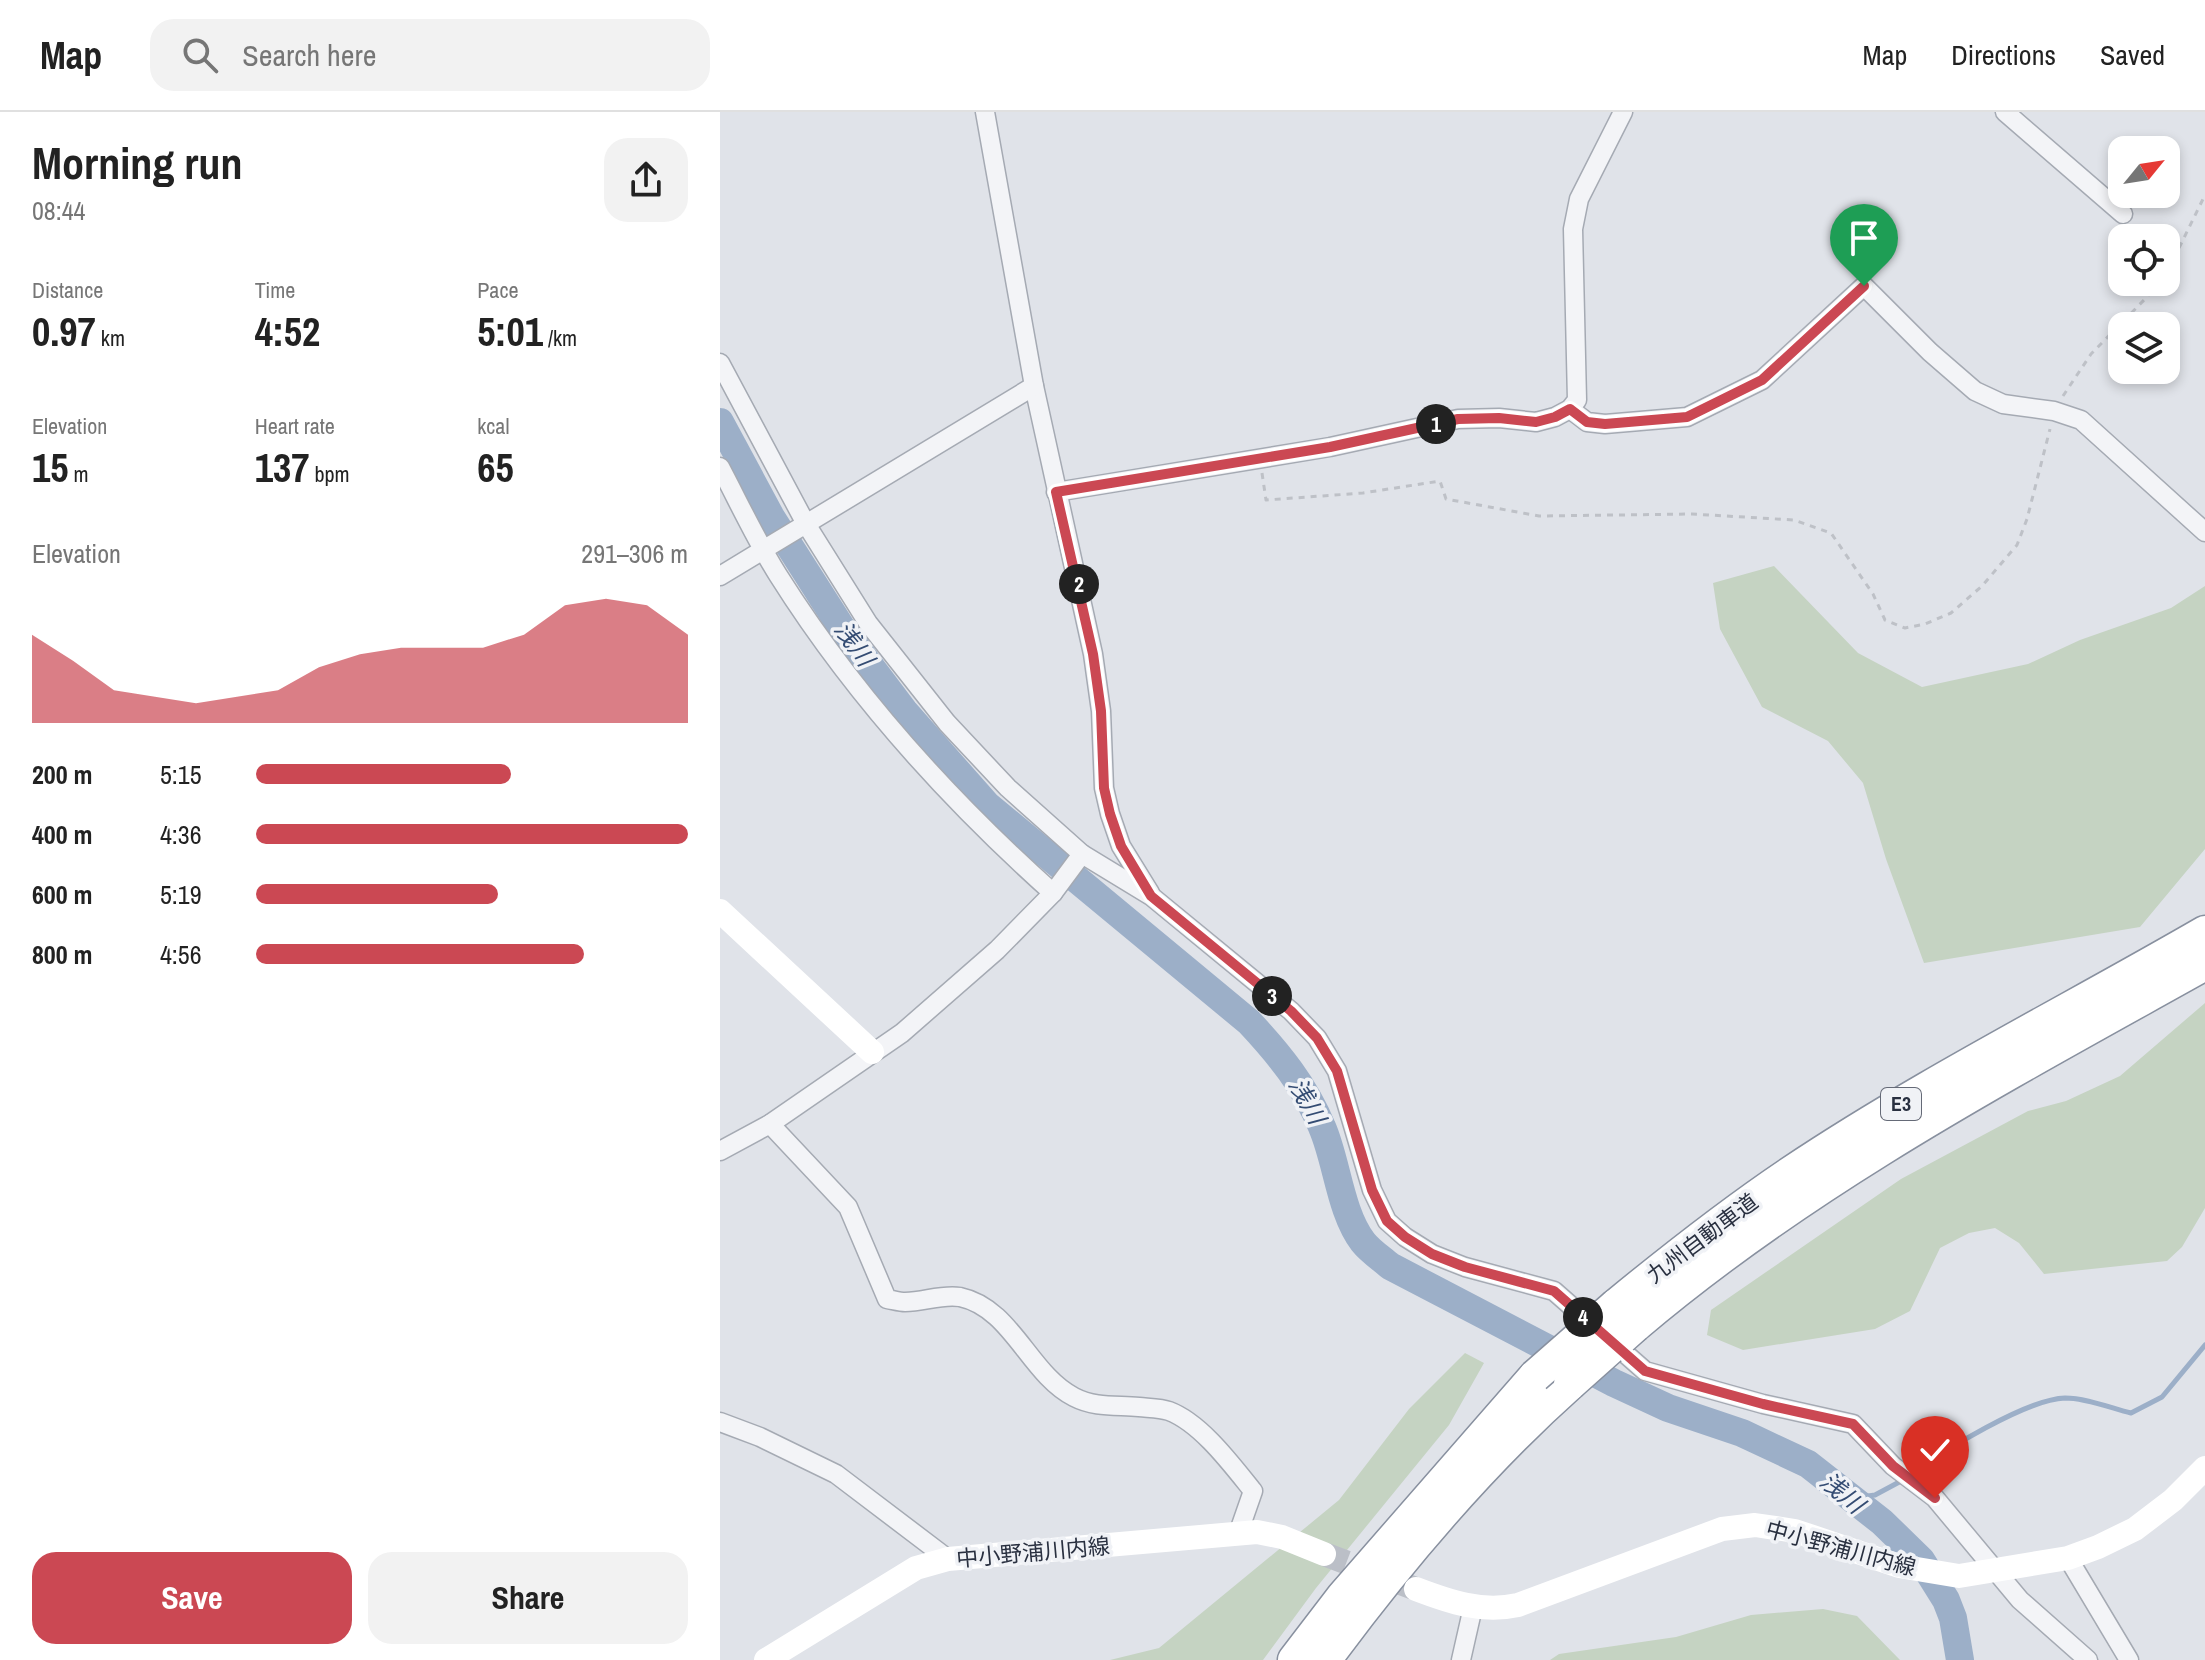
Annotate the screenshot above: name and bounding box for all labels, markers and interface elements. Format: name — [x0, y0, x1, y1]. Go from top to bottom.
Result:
search box — [150, 19, 710, 91]
text: Map — [40, 30, 102, 81]
icon: search — [178, 33, 222, 77]
text: Search here — [242, 35, 376, 75]
text: Map — [1863, 36, 1907, 74]
text: Directions — [1951, 36, 2056, 74]
text: Saved — [2100, 36, 2165, 74]
text: Morning run — [32, 133, 242, 193]
north arrow — [2108, 136, 2180, 208]
map controls — [2108, 136, 2180, 384]
button: share — [604, 138, 688, 222]
text: 08:44 — [32, 193, 85, 228]
pin — [1830, 204, 1898, 286]
icon: arrive — [1842, 216, 1886, 260]
button: locate — [2108, 224, 2180, 296]
text: Distance — [32, 275, 103, 305]
text: Time — [255, 275, 295, 305]
text: Pace — [477, 275, 518, 305]
text: 0.97 — [32, 305, 96, 358]
text: 4:52 — [255, 305, 320, 358]
text: 5:01 — [477, 305, 543, 358]
button: layers — [2108, 312, 2180, 384]
text: km — [96, 323, 125, 353]
text: /km — [543, 323, 577, 353]
pin: 1 — [1416, 404, 1456, 444]
text: 1 — [1431, 409, 1441, 439]
text: Elevation — [32, 411, 107, 441]
text: Heart rate — [255, 411, 335, 441]
text: kcal — [477, 411, 509, 441]
text: 15 — [32, 441, 68, 494]
text: 137 — [255, 441, 309, 494]
text: 65 — [477, 441, 514, 494]
text: m — [68, 459, 89, 489]
text: bpm — [309, 459, 350, 489]
text: Elevation — [32, 536, 121, 571]
text: 291–306 m — [581, 536, 688, 571]
pin: 2 — [1059, 564, 1099, 604]
text: 2 — [1074, 569, 1084, 599]
water label: 浅川 — [828, 615, 884, 675]
text: 200 m — [32, 757, 92, 792]
text: 5:15 — [160, 757, 202, 792]
text: 400 m — [32, 817, 92, 852]
text: 4:36 — [160, 817, 202, 852]
text: 600 m — [32, 877, 92, 912]
text: 5:19 — [160, 877, 202, 912]
text: 800 m — [32, 937, 92, 972]
text: 4:56 — [160, 937, 202, 972]
pin: 3 — [1252, 976, 1292, 1016]
text: 3 — [1267, 981, 1277, 1011]
water label: 浅川 — [1282, 1072, 1335, 1132]
road number: E3 — [1881, 1088, 1921, 1120]
street label: 九州自動車道 — [1640, 1186, 1764, 1290]
pin: 4 — [1563, 1297, 1603, 1337]
text: 4 — [1578, 1302, 1588, 1332]
pin — [1901, 1416, 1969, 1498]
icon: check — [1913, 1428, 1957, 1472]
water label: 浅川 — [1814, 1465, 1874, 1522]
street label: 中小野浦川内線 — [1763, 1514, 1919, 1582]
street label: 中小野浦川内線 — [955, 1530, 1111, 1574]
button: Save — [32, 1552, 352, 1644]
button: Share — [368, 1552, 688, 1644]

